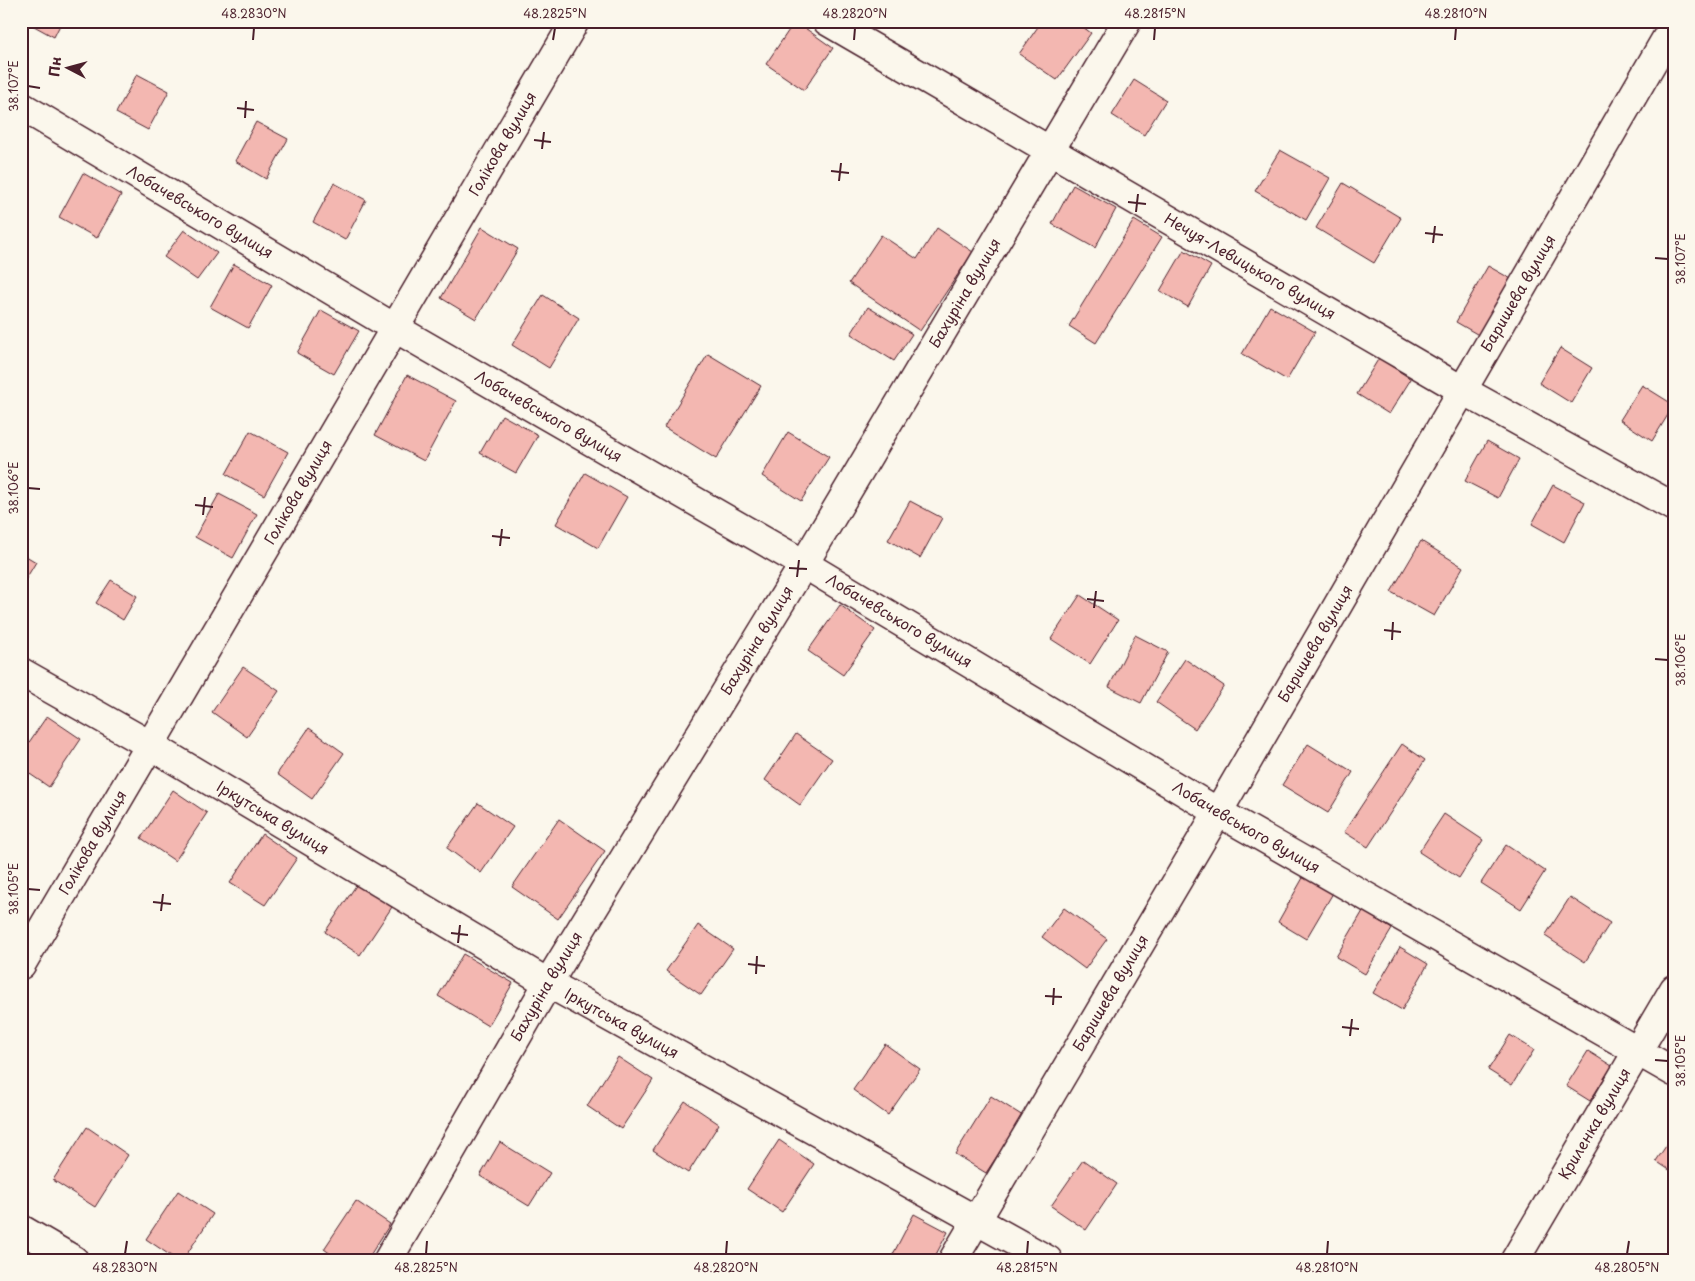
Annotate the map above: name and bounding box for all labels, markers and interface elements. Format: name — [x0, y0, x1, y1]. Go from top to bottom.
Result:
text: 48.2830°N — [221, 4, 287, 22]
text: 48.2825°N — [523, 4, 587, 22]
text: 48.2820°N — [823, 4, 887, 22]
text: 48.2815°N — [1124, 4, 1186, 22]
text: 48.2810°N — [1425, 4, 1487, 22]
north arrow — [42, 42, 92, 92]
text: Пн — [43, 55, 66, 78]
text: 38.107°E — [4, 60, 22, 112]
street label: Голікова вулиця — [462, 87, 541, 200]
street label: Лобачевського вулиця — [123, 158, 278, 263]
street label: Нечуя-Левицького вулиця — [1160, 206, 1341, 324]
street label: Баришева вулиця — [1474, 230, 1560, 355]
street label: Бахуріна вулиця — [922, 233, 1006, 352]
text: 38.107°E — [1671, 233, 1689, 285]
street label: Лобачевського вулиця — [471, 364, 627, 467]
street label: Голікова вулиця — [257, 435, 337, 548]
text: 38.106°E — [4, 461, 22, 515]
street label: Лобачевського вулиця — [822, 567, 977, 672]
street label: Баришева вулиця — [1271, 580, 1357, 706]
street label: Бахуріна вулиця — [714, 581, 798, 699]
text: 38.106°E — [1671, 633, 1689, 687]
street label: Іркутська вулиця — [213, 774, 334, 860]
street label: Лобачевського вулиця — [1169, 775, 1325, 878]
street label: Голікова вулиця — [52, 785, 131, 898]
text: 38.105°E — [4, 863, 22, 915]
street label: Бахуріна вулиця — [504, 926, 587, 1045]
street label: Баришева вулиця — [1066, 930, 1153, 1055]
street label: Іркутська вулиця — [561, 981, 684, 1063]
text: 38.105°E — [1671, 1035, 1689, 1087]
street label: Криленка вулиця — [1552, 1063, 1635, 1183]
text: 48.2830°N — [92, 1258, 158, 1276]
text: 48.2825°N — [394, 1258, 458, 1276]
text: 48.2820°N — [694, 1258, 758, 1276]
text: 48.2815°N — [996, 1258, 1058, 1276]
text: 48.2810°N — [1296, 1258, 1358, 1276]
text: 48.2805°N — [1595, 1258, 1659, 1276]

